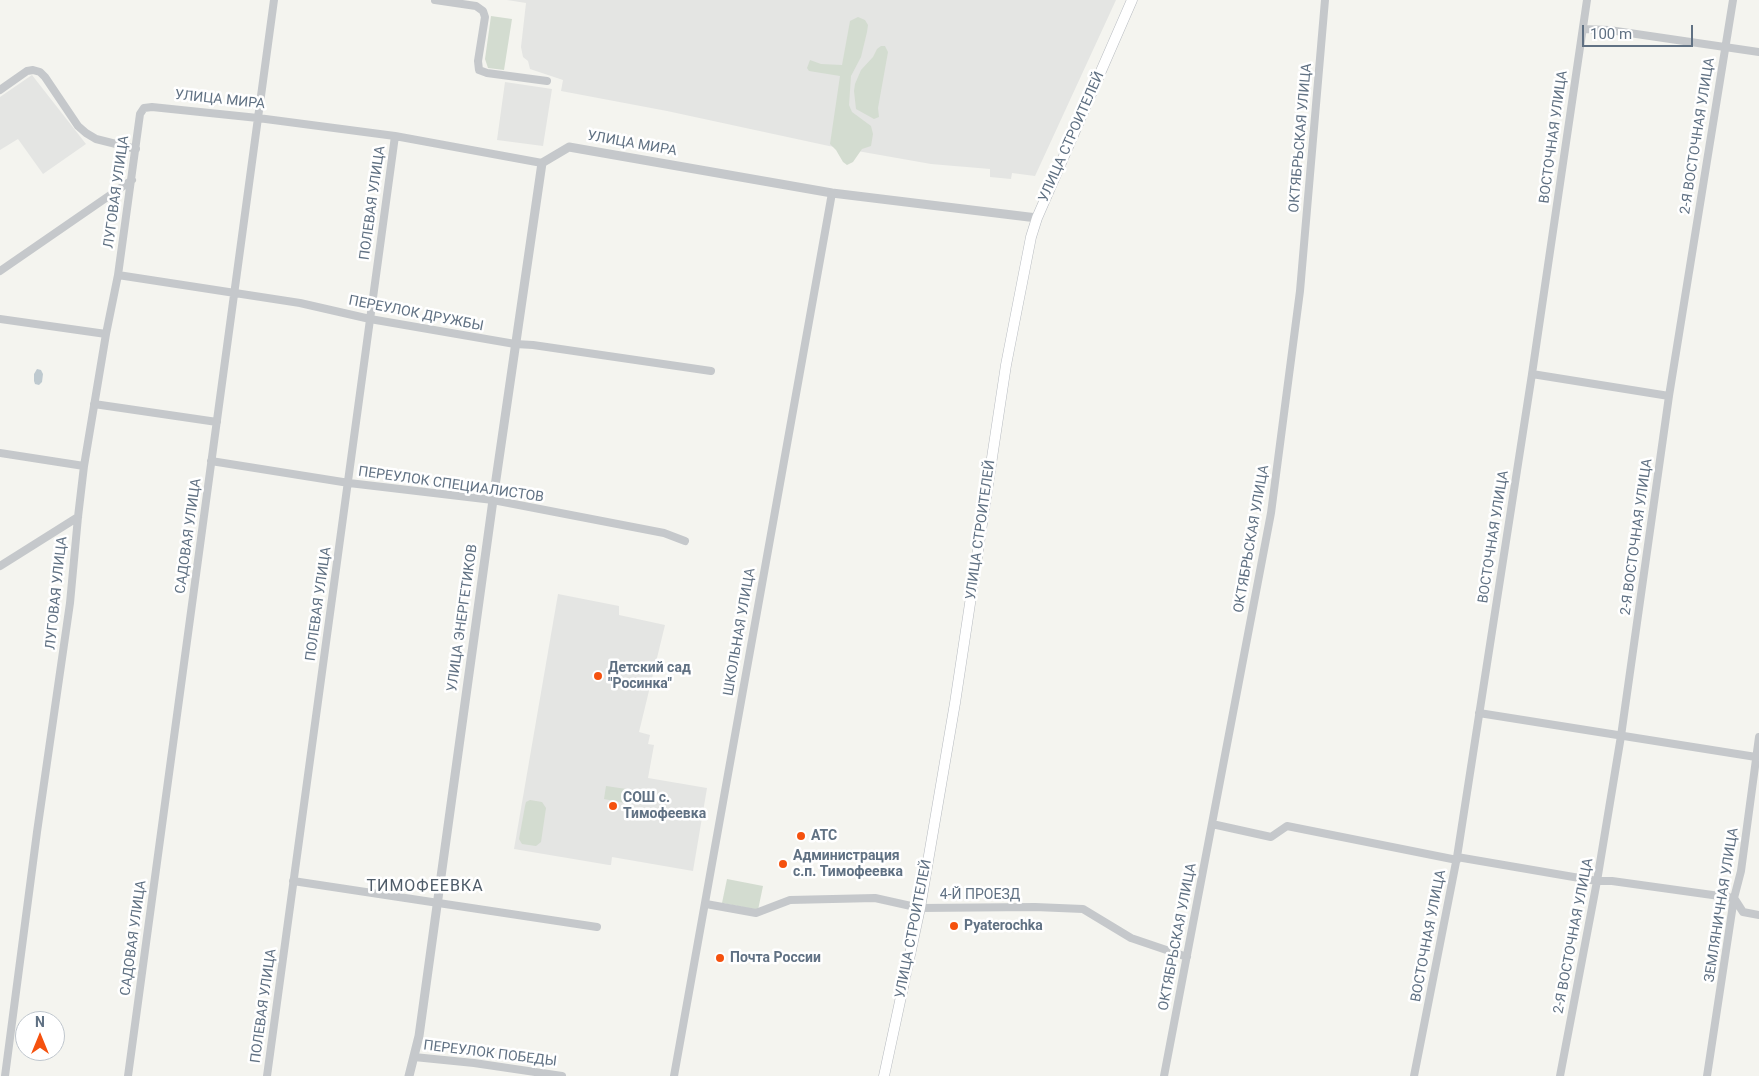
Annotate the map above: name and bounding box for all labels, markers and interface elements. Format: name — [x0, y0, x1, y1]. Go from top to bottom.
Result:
scale bar — [1584, 15, 1695, 47]
text: 100 m — [1590, 25, 1632, 43]
street label: 2-Я ВОСТОЧНАЯ УЛИЦА — [1677, 57, 1719, 215]
street label: ОКТЯБРЬСКАЯ УЛИЦА — [1286, 63, 1316, 213]
street label: УЛИЦА СТРОИТЕЛЕЙ — [1036, 69, 1108, 205]
street label: ВОСТОЧНАЯ УЛИЦА — [1536, 69, 1572, 205]
street label: УЛИЦА МИРА — [174, 87, 266, 113]
street label: УЛИЦА МИРА — [586, 128, 678, 160]
street label: ЛУГОВАЯ УЛИЦА — [101, 135, 133, 249]
street label: ПОЛЕВАЯ УЛИЦА — [357, 145, 389, 261]
street label: ПЕРЕУЛОК ДРУЖБЫ — [347, 293, 485, 335]
street label: 2-Я ВОСТОЧНАЯ УЛИЦА — [1618, 457, 1656, 617]
street label: УЛИЦА СТРОИТЕЛЕЙ — [963, 459, 999, 601]
street label: ПЕРЕУЛОК СПЕЦИАЛИСТОВ — [357, 464, 545, 506]
street label: ОКТЯБРЬСКАЯ УЛИЦА — [1231, 464, 1273, 614]
street label: ВОСТОЧНАЯ УЛИЦА — [1475, 469, 1513, 605]
street label: САДОВАЯ УЛИЦА — [173, 477, 205, 595]
street label: ЛУГОВАЯ УЛИЦА — [43, 536, 71, 650]
street label: УЛИЦА ЭНЕРГЕТИКОВ — [444, 543, 482, 693]
street label: ПОЛЕВАЯ УЛИЦА — [303, 546, 335, 662]
street label: ШКОЛЬНАЯ УЛИЦА — [720, 567, 760, 697]
place label: Детский сад "Росинка" — [608, 660, 691, 692]
marker: Детский сад "Росинка" — [592, 670, 604, 682]
place label: СОШ с. Тимофеевка — [623, 790, 706, 822]
marker: СОШ с. Тимофеевка — [607, 800, 619, 812]
street label: ЗЕМЛЯНИЧНАЯ УЛИЦА — [1701, 827, 1743, 983]
place label: АТС — [811, 828, 837, 844]
marker: АТС — [795, 830, 807, 842]
place label: Администрация с.п. Тимофеевка — [793, 848, 903, 880]
street label: 2-Я ВОСТОЧНАЯ УЛИЦА — [1551, 857, 1597, 1015]
marker: Администрация с.п. Тимофеевка — [777, 858, 789, 870]
street label: УЛИЦА СТРОИТЕЛЕЙ — [892, 858, 936, 1000]
street label: ОКТЯБРЬСКАЯ УЛИЦА — [1155, 862, 1201, 1012]
street label: ВОСТОЧНАЯ УЛИЦА — [1408, 869, 1450, 1003]
district label: ТИМОФЕЕВКА — [365, 877, 485, 897]
street label: САДОВАЯ УЛИЦА — [118, 879, 150, 997]
street label: 4-Й ПРОЕЗД — [940, 887, 1020, 903]
place label: Pyaterochka — [964, 918, 1043, 934]
marker: Pyaterochka — [948, 920, 960, 932]
street label: ПОЛЕВАЯ УЛИЦА — [248, 948, 280, 1064]
place label: Почта России — [730, 950, 821, 966]
marker: Почта России — [714, 952, 726, 964]
north arrow — [15, 1011, 65, 1061]
text: N — [35, 1014, 45, 1030]
street label: ПЕРЕУЛОК ПОБЕДЫ — [422, 1037, 558, 1071]

